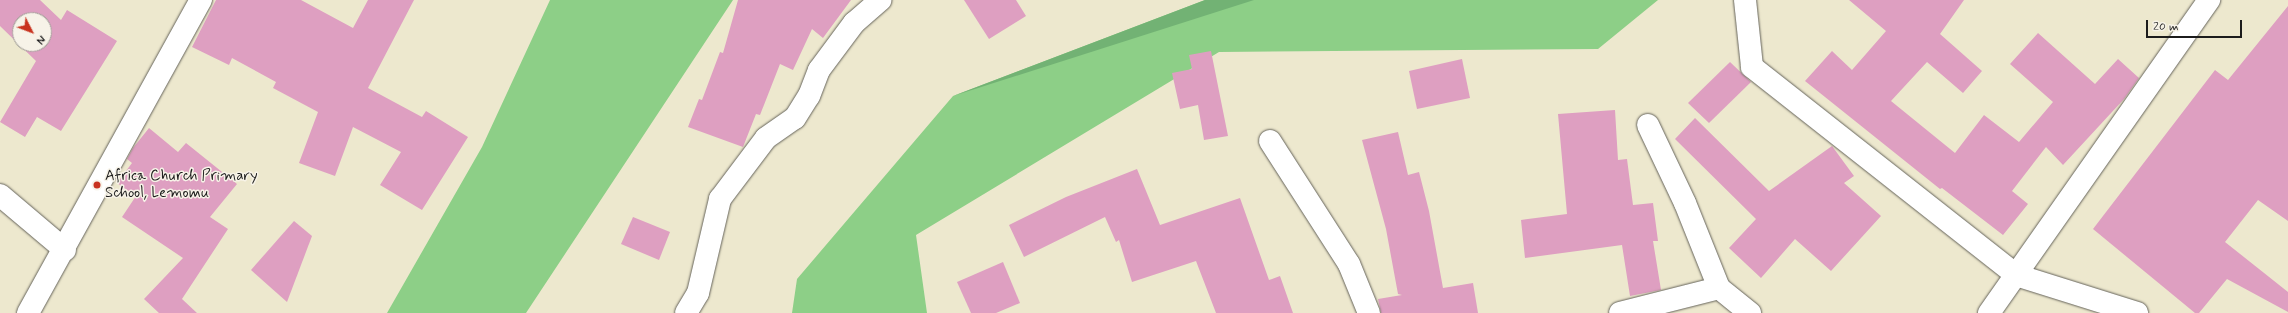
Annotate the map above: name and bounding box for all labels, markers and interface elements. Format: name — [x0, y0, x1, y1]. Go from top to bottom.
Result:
north arrow — [12, 12, 52, 52]
scale bar — [2148, 12, 2244, 38]
text: 20 m — [2153, 19, 2179, 35]
text: N — [33, 32, 48, 47]
place label: Africa Church Primary School, Lemomu — [105, 167, 258, 202]
marker: Africa Church Primary School, Lemomu — [92, 180, 102, 190]

